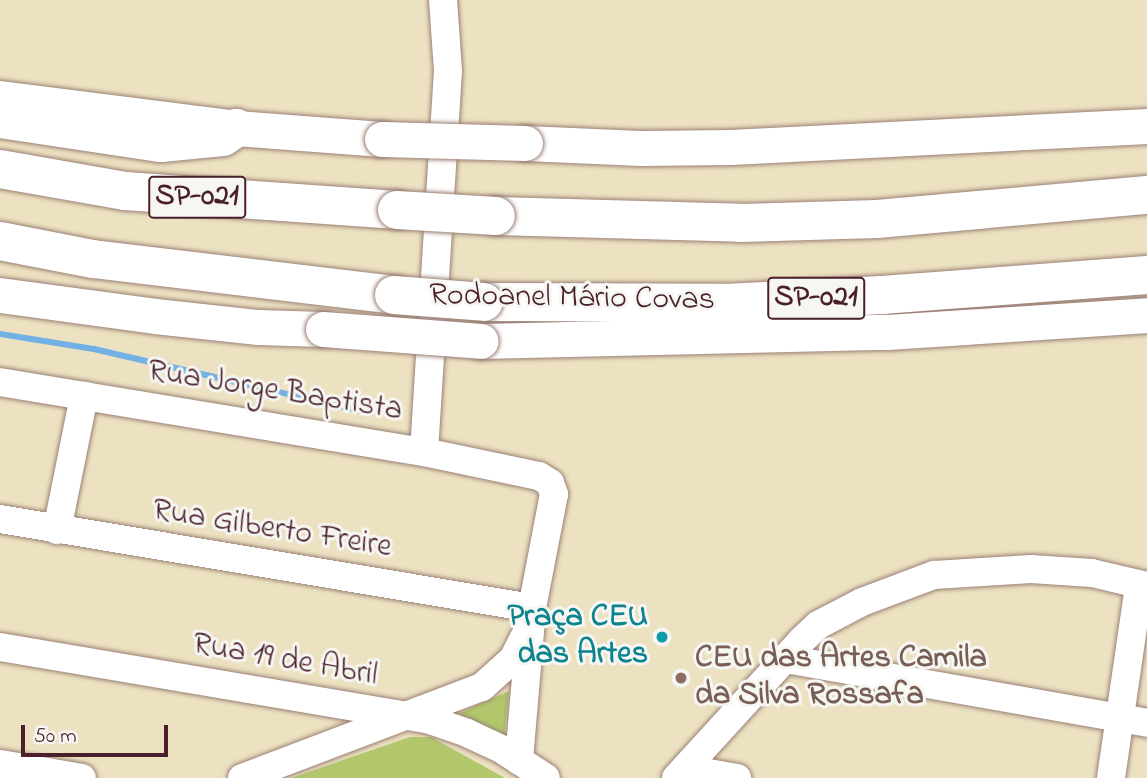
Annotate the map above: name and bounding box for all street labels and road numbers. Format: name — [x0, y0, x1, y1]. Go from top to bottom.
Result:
road number: SP-021 — [148, 170, 246, 224]
road number: SP-021 — [767, 272, 865, 324]
street label: Rodoanel Mário Covas — [429, 277, 715, 321]
street label: Rua Jorge Baptista — [145, 353, 405, 431]
street label: Rua Gilberto Freire — [150, 492, 394, 568]
street label: Rua 19 de Abril — [190, 626, 380, 696]

